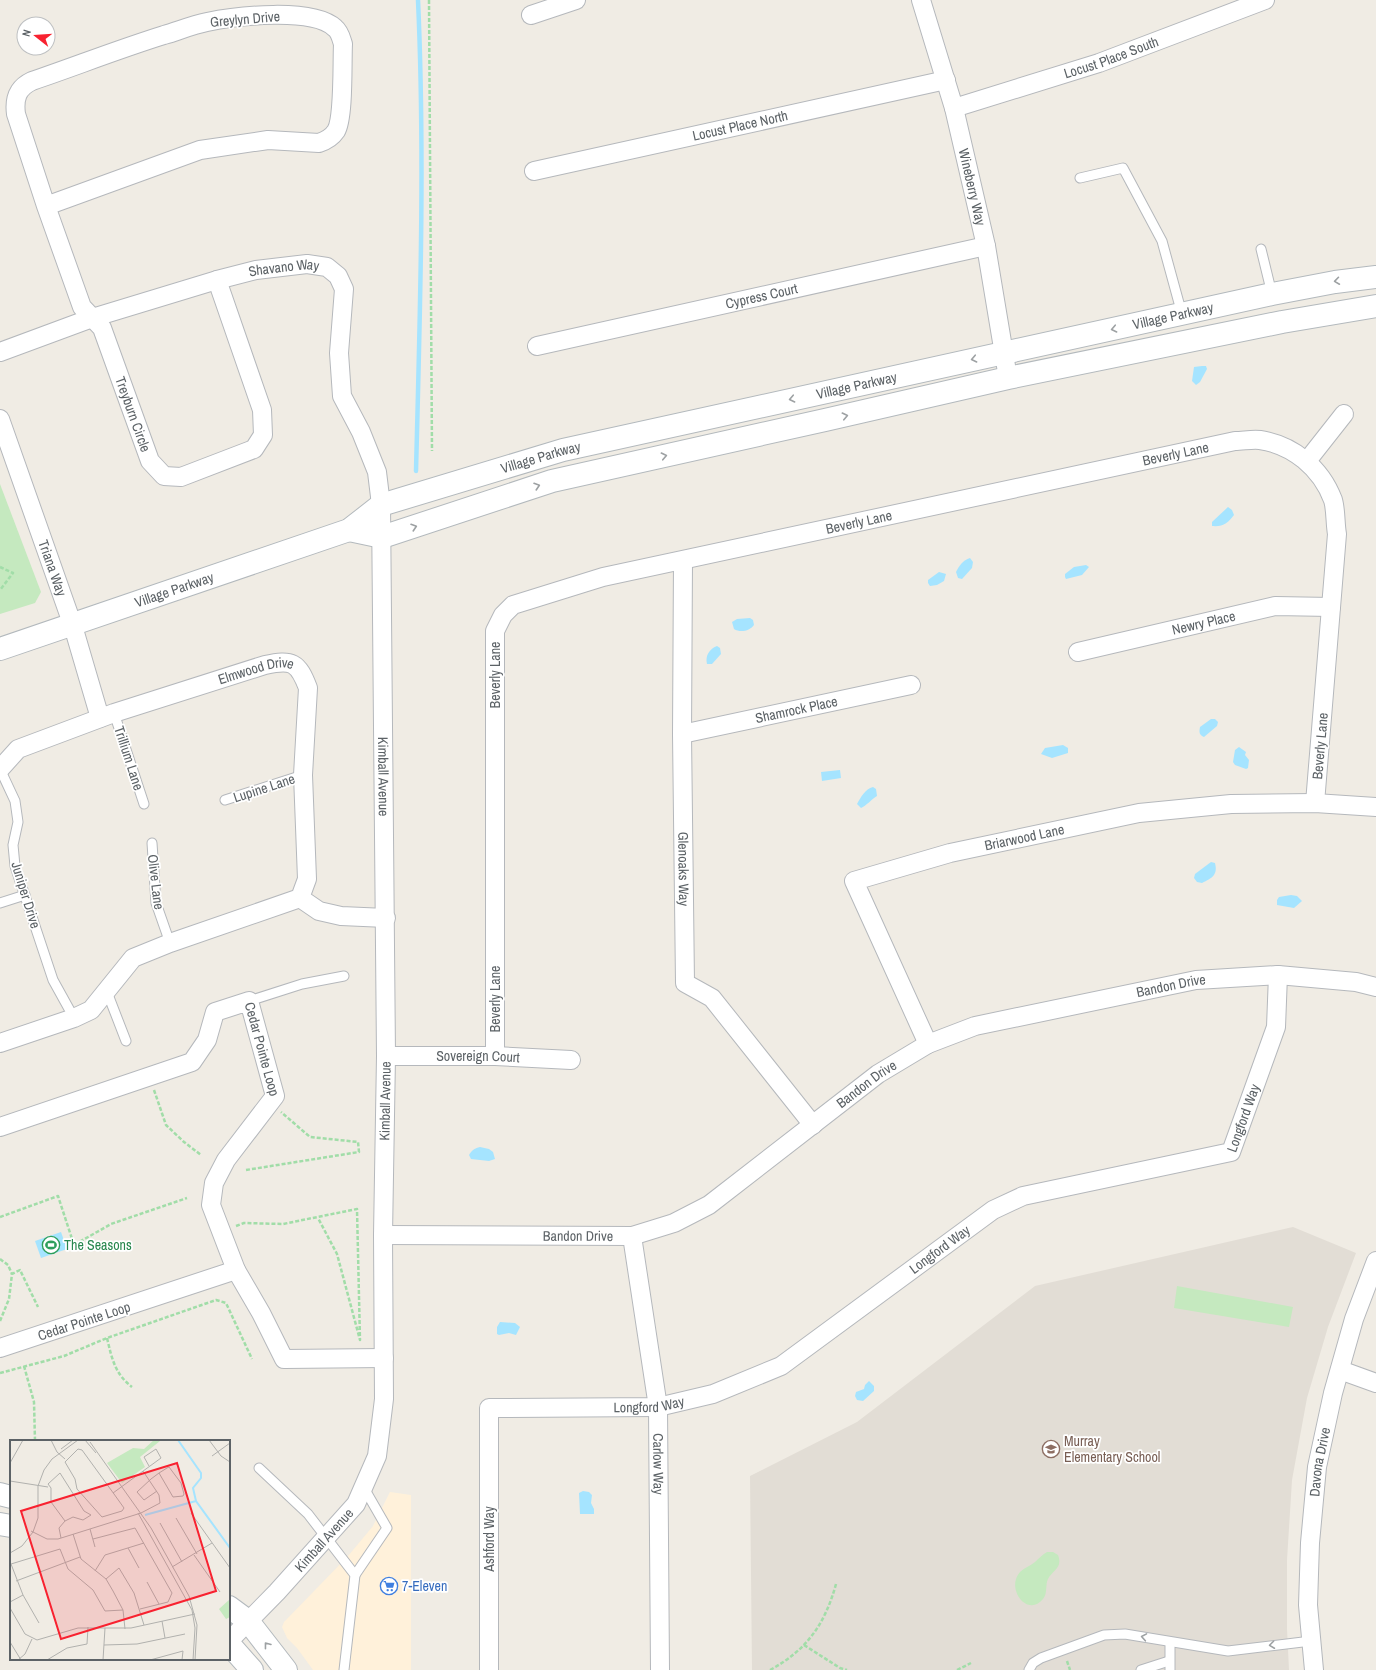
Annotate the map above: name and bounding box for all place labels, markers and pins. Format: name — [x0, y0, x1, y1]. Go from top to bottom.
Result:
sports icon: The Seasons — [41, 1235, 61, 1255]
place label: The Seasons — [64, 1236, 132, 1254]
place label: Murray Elementary School — [1064, 1432, 1160, 1466]
school or university icon: Murray Elementary School — [1041, 1439, 1061, 1459]
supermarket icon: 7-Eleven — [379, 1576, 399, 1596]
place label: 7-Eleven — [402, 1577, 447, 1595]

